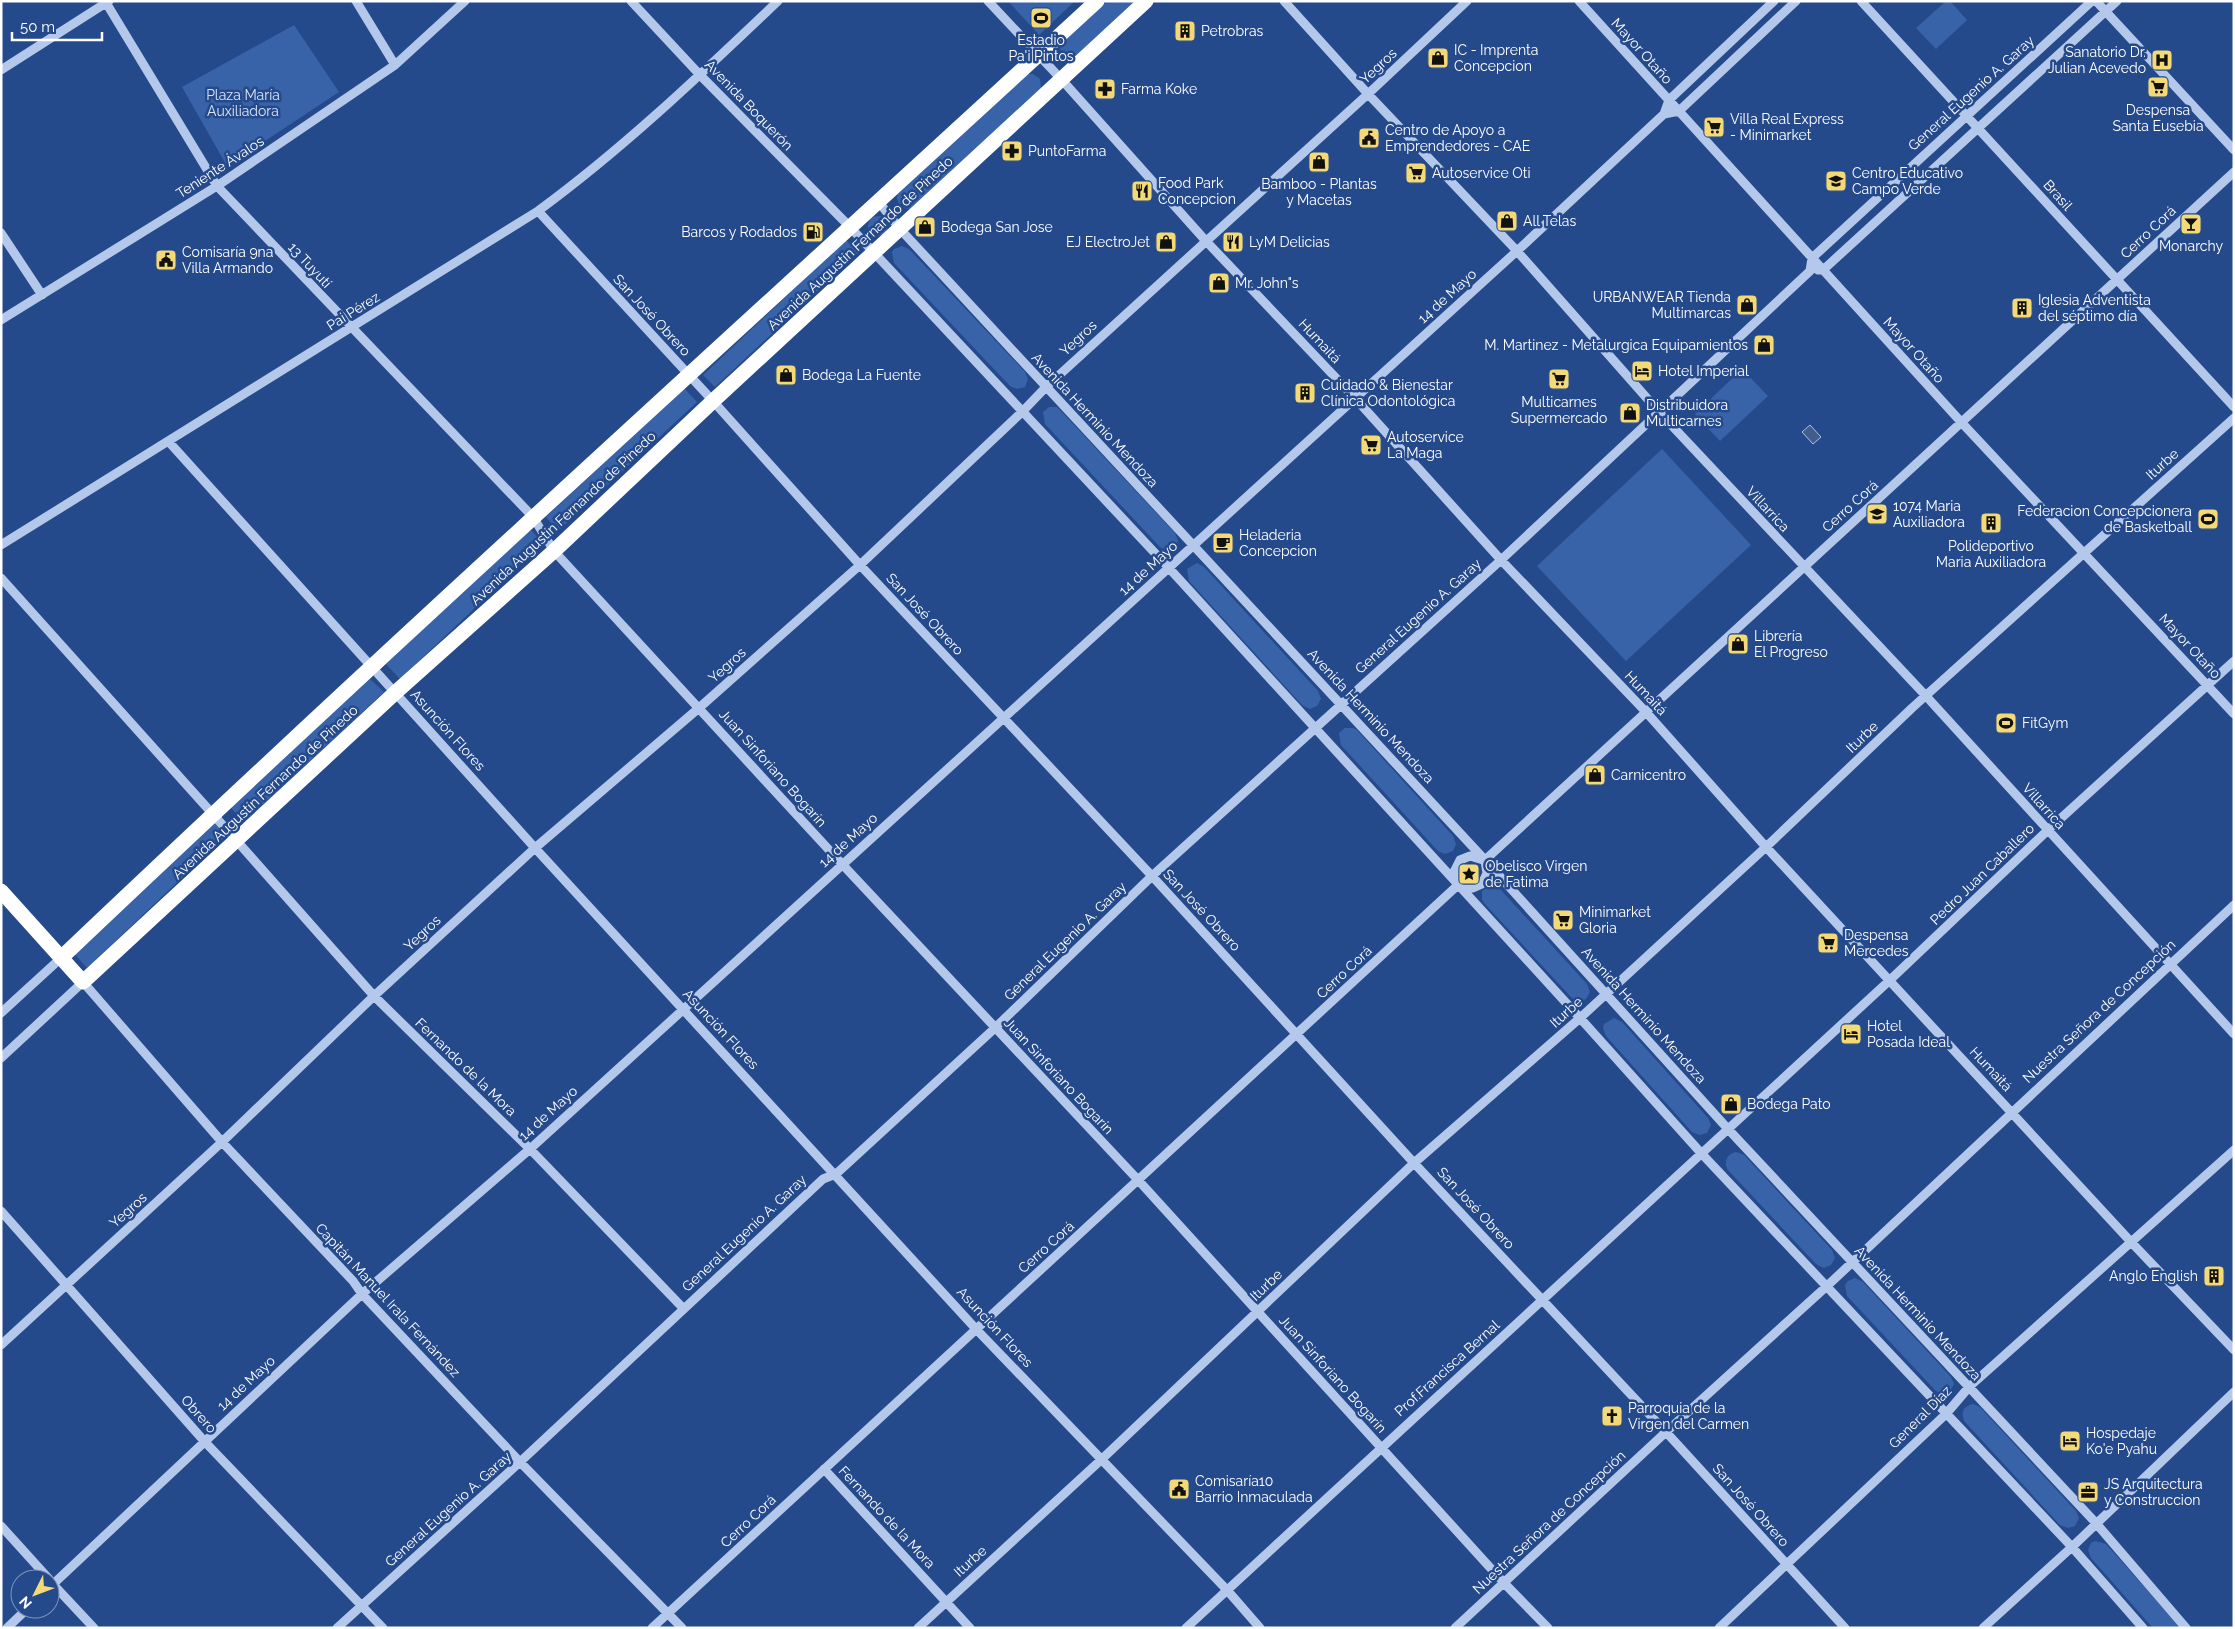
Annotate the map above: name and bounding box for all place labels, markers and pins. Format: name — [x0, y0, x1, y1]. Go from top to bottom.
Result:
sports icon: Estadio Pa'i Pintos — [1029, 6, 1053, 30]
building icon: Petrobras — [1173, 19, 1197, 43]
place label: Petrobras — [1201, 23, 1264, 39]
place label: Estadio Pa'i Pintos — [1008, 32, 1074, 64]
place label: IC - Imprenta Concepcion — [1454, 42, 1538, 74]
place label: Sanatorio Dr. Julian Acevedo — [2048, 44, 2146, 76]
shop icon: IC - Imprenta Concepcion — [1426, 46, 1450, 70]
hospital icon: Sanatorio Dr. Julian Acevedo — [2150, 48, 2174, 72]
supermarket icon: Despensa Santa Eusebia — [2146, 75, 2170, 99]
pharmacy icon: Farma Koke — [1093, 77, 1117, 101]
place label: Farma Koke — [1121, 81, 1197, 97]
place label: Despensa Santa Eusebia — [2112, 102, 2204, 134]
place label: Villa Real Express - Minimarket — [1730, 111, 1844, 143]
supermarket icon: Villa Real Express - Minimarket — [1702, 115, 1726, 139]
place label: Centro de Apoyo a Emprendedores - CAE — [1385, 122, 1530, 154]
public building icon: Centro de Apoyo a Emprendedores - CAE — [1357, 126, 1381, 150]
pharmacy icon: PuntoFarma — [1000, 139, 1024, 163]
place label: PuntoFarma — [1028, 143, 1106, 159]
shop icon: Bamboo - Plantas y Macetas — [1307, 150, 1331, 174]
supermarket icon: Autoservice Oti — [1404, 161, 1428, 185]
place label: Autoservice Oti — [1432, 165, 1531, 181]
place label: Centro Educativo Campo Verde — [1852, 165, 1963, 197]
school or university icon: Centro Educativo Campo Verde — [1824, 169, 1848, 193]
place label: Food Park Concepcion — [1158, 175, 1236, 207]
place label: Bamboo - Plantas y Macetas — [1261, 176, 1377, 208]
restaurant icon: Food Park Concepcion — [1130, 179, 1154, 203]
shop icon: All Telas — [1495, 209, 1519, 233]
bar icon: Monarchy — [2179, 212, 2203, 236]
place label: All Telas — [1523, 213, 1576, 229]
shop icon: Bodega San Jose — [913, 215, 937, 239]
place label: Bodega San Jose — [941, 219, 1053, 235]
fuel station icon: Barcos y Rodados — [801, 220, 825, 244]
place label: Barcos y Rodados — [681, 224, 797, 240]
shop icon: EJ ElectroJet — [1154, 230, 1178, 254]
restaurant icon: LyM Delicias — [1221, 230, 1245, 254]
place label: EJ ElectroJet — [1066, 234, 1150, 250]
place label: LyM Delicias — [1249, 234, 1330, 250]
place label: Monarchy — [2159, 238, 2224, 254]
place label: Comisaría 9na Villa Armando — [182, 244, 273, 276]
public building icon: Comisaría 9na Villa Armando — [154, 248, 178, 272]
shop icon: Mr. John"s — [1207, 271, 1231, 295]
place label: Mr. John"s — [1235, 275, 1299, 291]
place label: URBANWEAR Tienda Multimarcas — [1593, 289, 1731, 321]
place label: Iglesia Adventista del séptimo día — [2038, 292, 2151, 324]
shop icon: URBANWEAR Tienda Multimarcas — [1735, 293, 1759, 317]
building icon: Iglesia Adventista del séptimo día — [2010, 296, 2034, 320]
shop icon: M. Martinez - Metalurgica Equipamientos — [1752, 333, 1776, 357]
place label: M. Martinez - Metalurgica Equipamientos — [1484, 337, 1748, 353]
hotel icon: Hotel Imperial — [1630, 359, 1654, 383]
shop icon: Bodega La Fuente — [774, 363, 798, 387]
place label: Hotel Imperial — [1658, 363, 1749, 379]
place label: Bodega La Fuente — [802, 367, 921, 383]
supermarket icon: Multicarnes Supermercado — [1547, 367, 1571, 391]
place label: Cuidado & Bienestar Clínica Odontológica — [1321, 377, 1455, 409]
building icon: Cuidado & Bienestar Clínica Odontológica — [1293, 381, 1317, 405]
place label: Multicarnes Supermercado — [1511, 394, 1607, 426]
place label: Distribuidora Multicarnes — [1646, 397, 1728, 429]
shop icon: Distribuidora Multicarnes — [1618, 401, 1642, 425]
place label: Autoservice La Maga — [1387, 429, 1464, 461]
supermarket icon: Autoservice La Maga — [1359, 433, 1383, 457]
place label: 1074 Maria Auxiliadora — [1893, 498, 1965, 530]
school or university icon: 1074 Maria Auxiliadora — [1865, 502, 1889, 526]
place label: Federacion Concepcionera de Basketball — [2017, 503, 2192, 535]
sports icon: Federacion Concepcionera de Basketball — [2196, 507, 2220, 531]
building icon: Polideportivo Maria Auxiliadora — [1979, 511, 2003, 535]
place label: Heladeria Concepcion — [1239, 527, 1317, 559]
cafe icon: Heladeria Concepcion — [1211, 531, 1235, 555]
place label: Polideportivo Maria Auxiliadora — [1936, 538, 2046, 570]
place label: Librería El Progreso — [1754, 628, 1828, 660]
shop icon: Librería El Progreso — [1726, 632, 1750, 656]
sports icon: FitGym — [1994, 711, 2018, 735]
place label: FitGym — [2022, 715, 2068, 731]
shop icon: Carnicentro — [1583, 763, 1607, 787]
place label: Carnicentro — [1611, 767, 1686, 783]
place label: Obelisco Virgen de Fatima — [1485, 858, 1587, 890]
place icon: Obelisco Virgen de Fatima — [1457, 862, 1481, 886]
place label: Minimarket Gloria — [1579, 904, 1651, 936]
supermarket icon: Minimarket Gloria — [1551, 908, 1575, 932]
place label: Despensa Mercedes — [1844, 927, 1909, 959]
supermarket icon: Despensa Mercedes — [1816, 931, 1840, 955]
place label: Hotel Posada Ideal — [1867, 1018, 1950, 1050]
hotel icon: Hotel Posada Ideal — [1839, 1022, 1863, 1046]
shop icon: Bodega Pato — [1719, 1092, 1743, 1116]
place label: Bodega Pato — [1747, 1096, 1831, 1112]
building icon: Anglo English — [2202, 1264, 2226, 1288]
place label: Anglo English — [2109, 1268, 2198, 1284]
place label: Parroquia de la Virgen del Carmen — [1628, 1400, 1749, 1432]
church icon: Parroquia de la Virgen del Carmen — [1600, 1404, 1624, 1428]
place label: Hospedaje Ko'e Pyahu — [2086, 1425, 2157, 1457]
hotel icon: Hospedaje Ko'e Pyahu — [2058, 1429, 2082, 1453]
place label: Comisaría10 Barrio Inmaculada — [1195, 1473, 1313, 1505]
place label: JS Arquitectura y Construccion — [2104, 1476, 2203, 1508]
public building icon: Comisaría10 Barrio Inmaculada — [1167, 1477, 1191, 1501]
office icon: JS Arquitectura y Construccion — [2076, 1480, 2100, 1504]

